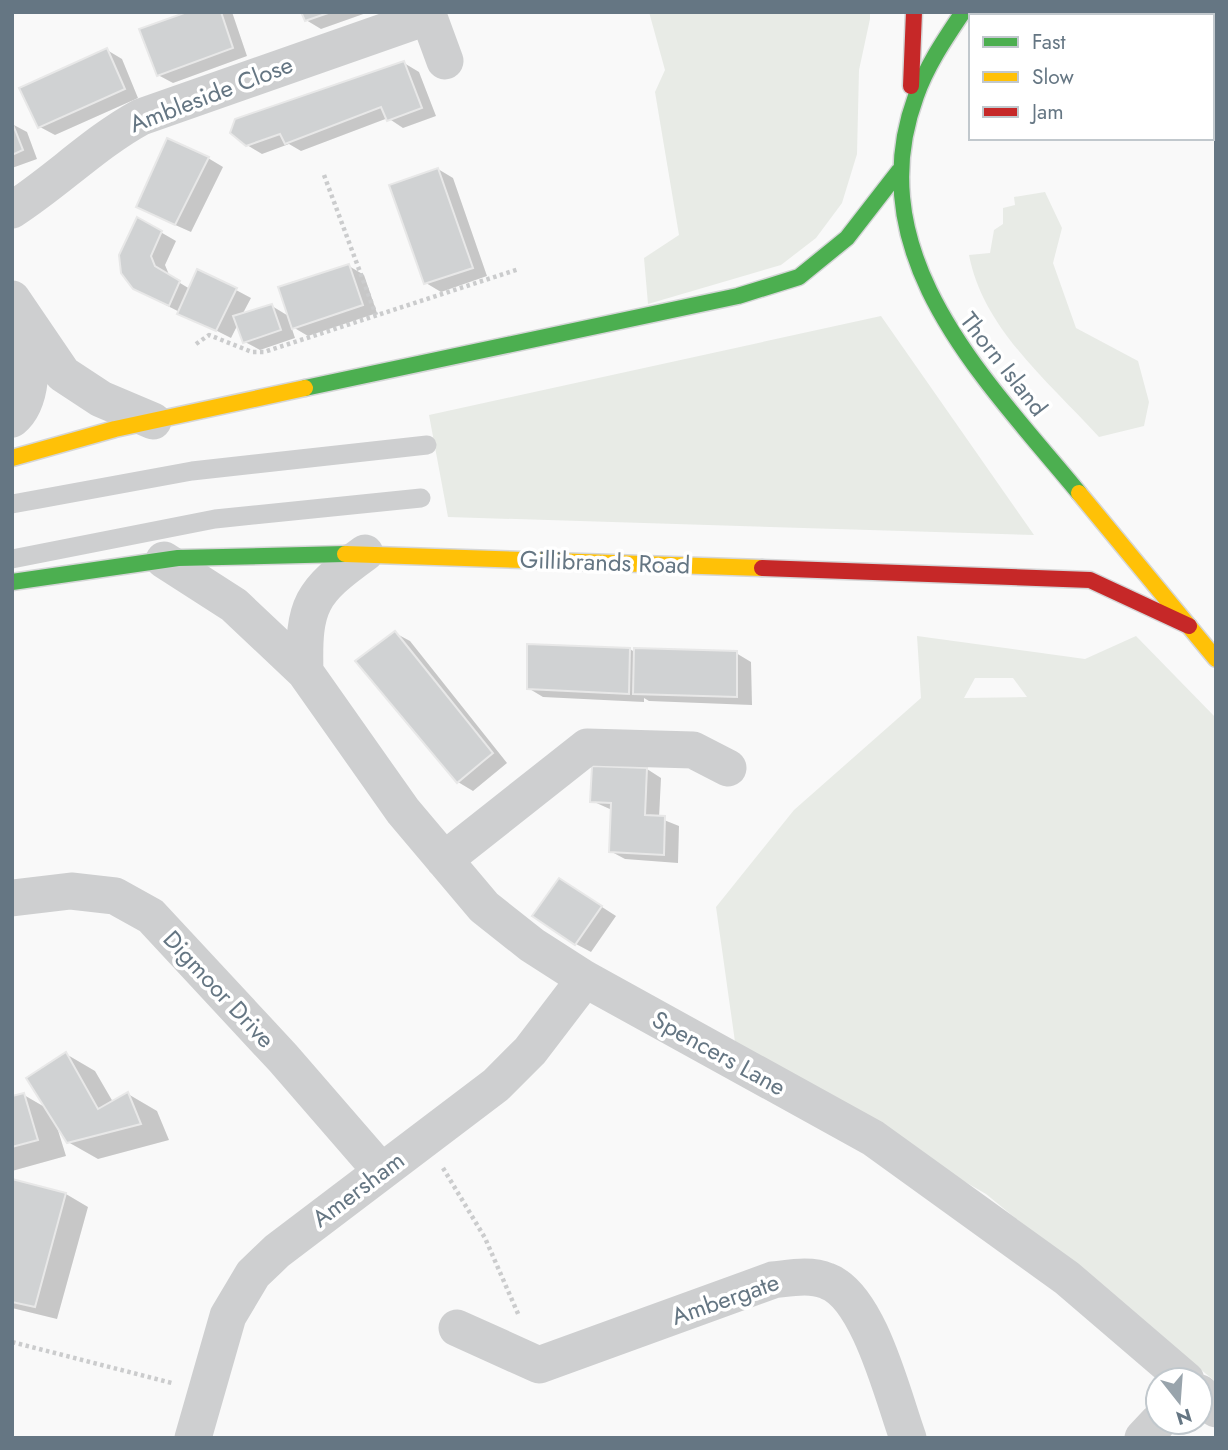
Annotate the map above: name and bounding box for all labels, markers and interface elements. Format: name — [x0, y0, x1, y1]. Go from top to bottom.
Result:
legend — [969, 14, 1214, 140]
text: Fast — [1032, 27, 1065, 57]
street label: Ambleside Close — [124, 47, 298, 141]
text: Slow — [1032, 62, 1074, 92]
text: Jam — [1029, 97, 1064, 127]
street label: Thorn Island — [952, 304, 1056, 424]
street label: Gillibrands Road — [519, 542, 691, 582]
street label: Digmoor Drive — [155, 922, 283, 1056]
street label: Spencers Lane — [646, 1002, 792, 1104]
street label: Amersham — [304, 1143, 412, 1235]
street label: Ambergate — [666, 1264, 784, 1334]
north arrow — [1144, 1366, 1214, 1436]
text: N — [1173, 1402, 1195, 1432]

